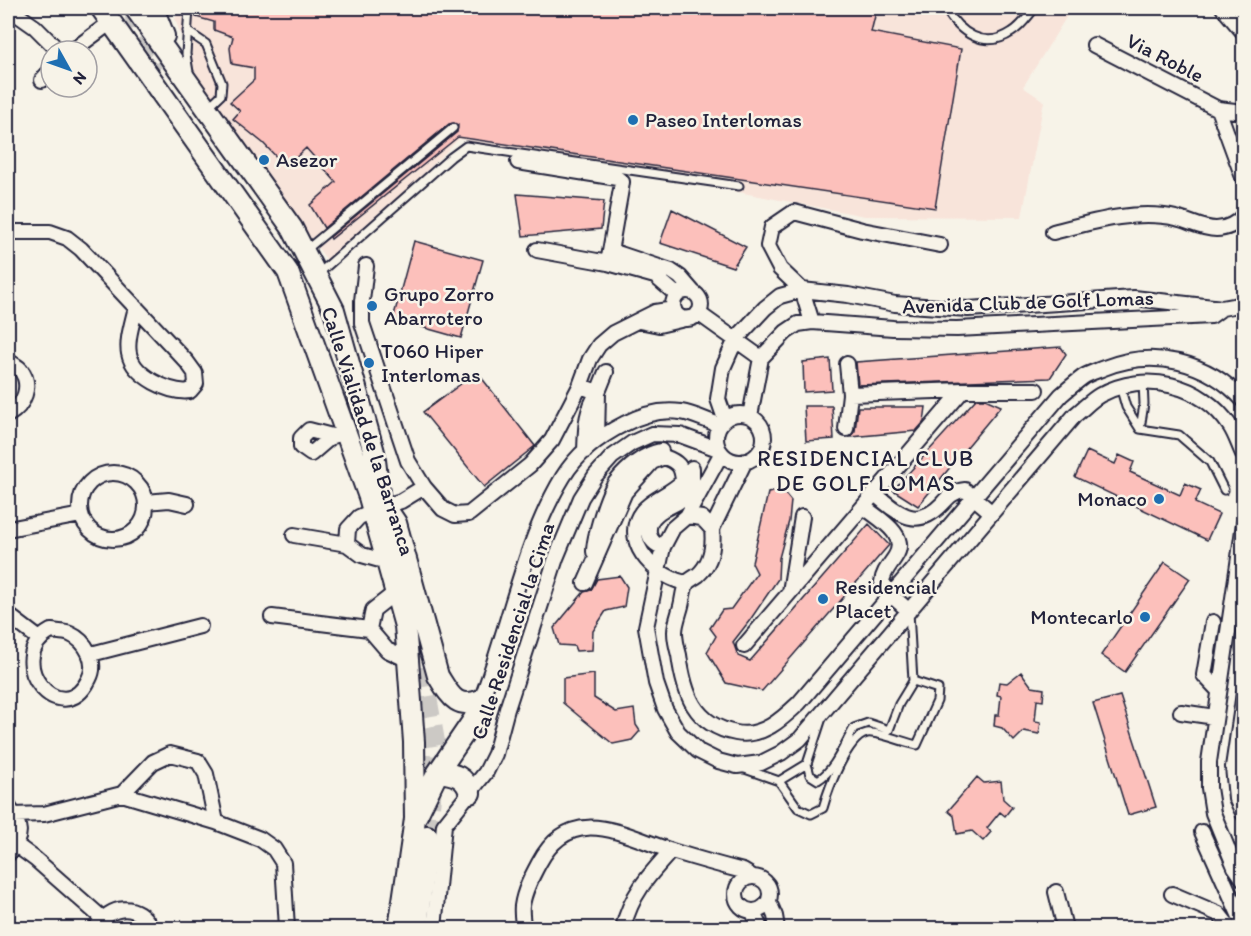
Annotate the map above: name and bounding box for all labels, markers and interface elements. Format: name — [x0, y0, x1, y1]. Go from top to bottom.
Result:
street label: Via Roble — [1122, 27, 1208, 88]
north arrow — [39, 39, 99, 99]
text: N — [69, 68, 91, 89]
place label: Paseo Interlomas — [645, 107, 802, 132]
marker: Paseo Interlomas — [626, 113, 640, 127]
place label: Asezor — [276, 147, 338, 172]
marker: Asezor — [257, 153, 271, 167]
place label: Grupo Zorro Abarrotero — [384, 281, 494, 330]
street label: Avenida Club de Golf Lomas — [902, 285, 1154, 318]
marker: Grupo Zorro Abarrotero — [365, 299, 379, 313]
street label: Calle Vialidad de la Barranca — [316, 303, 421, 558]
place label: T060 Hiper Interlomas — [381, 338, 483, 387]
marker: T060 Hiper Interlomas — [362, 356, 376, 370]
district label: RESIDENCIAL CLUB DE GOLF LOMAS — [757, 445, 975, 497]
place label: Monaco — [1077, 486, 1147, 511]
marker: Monaco — [1152, 492, 1166, 506]
street label: Calle Residencial la Cima — [466, 519, 560, 743]
place label: Residencial Placet — [835, 574, 937, 623]
marker: Residencial Placet — [816, 592, 830, 606]
place label: Montecarlo — [1030, 604, 1133, 629]
marker: Montecarlo — [1138, 610, 1152, 624]

